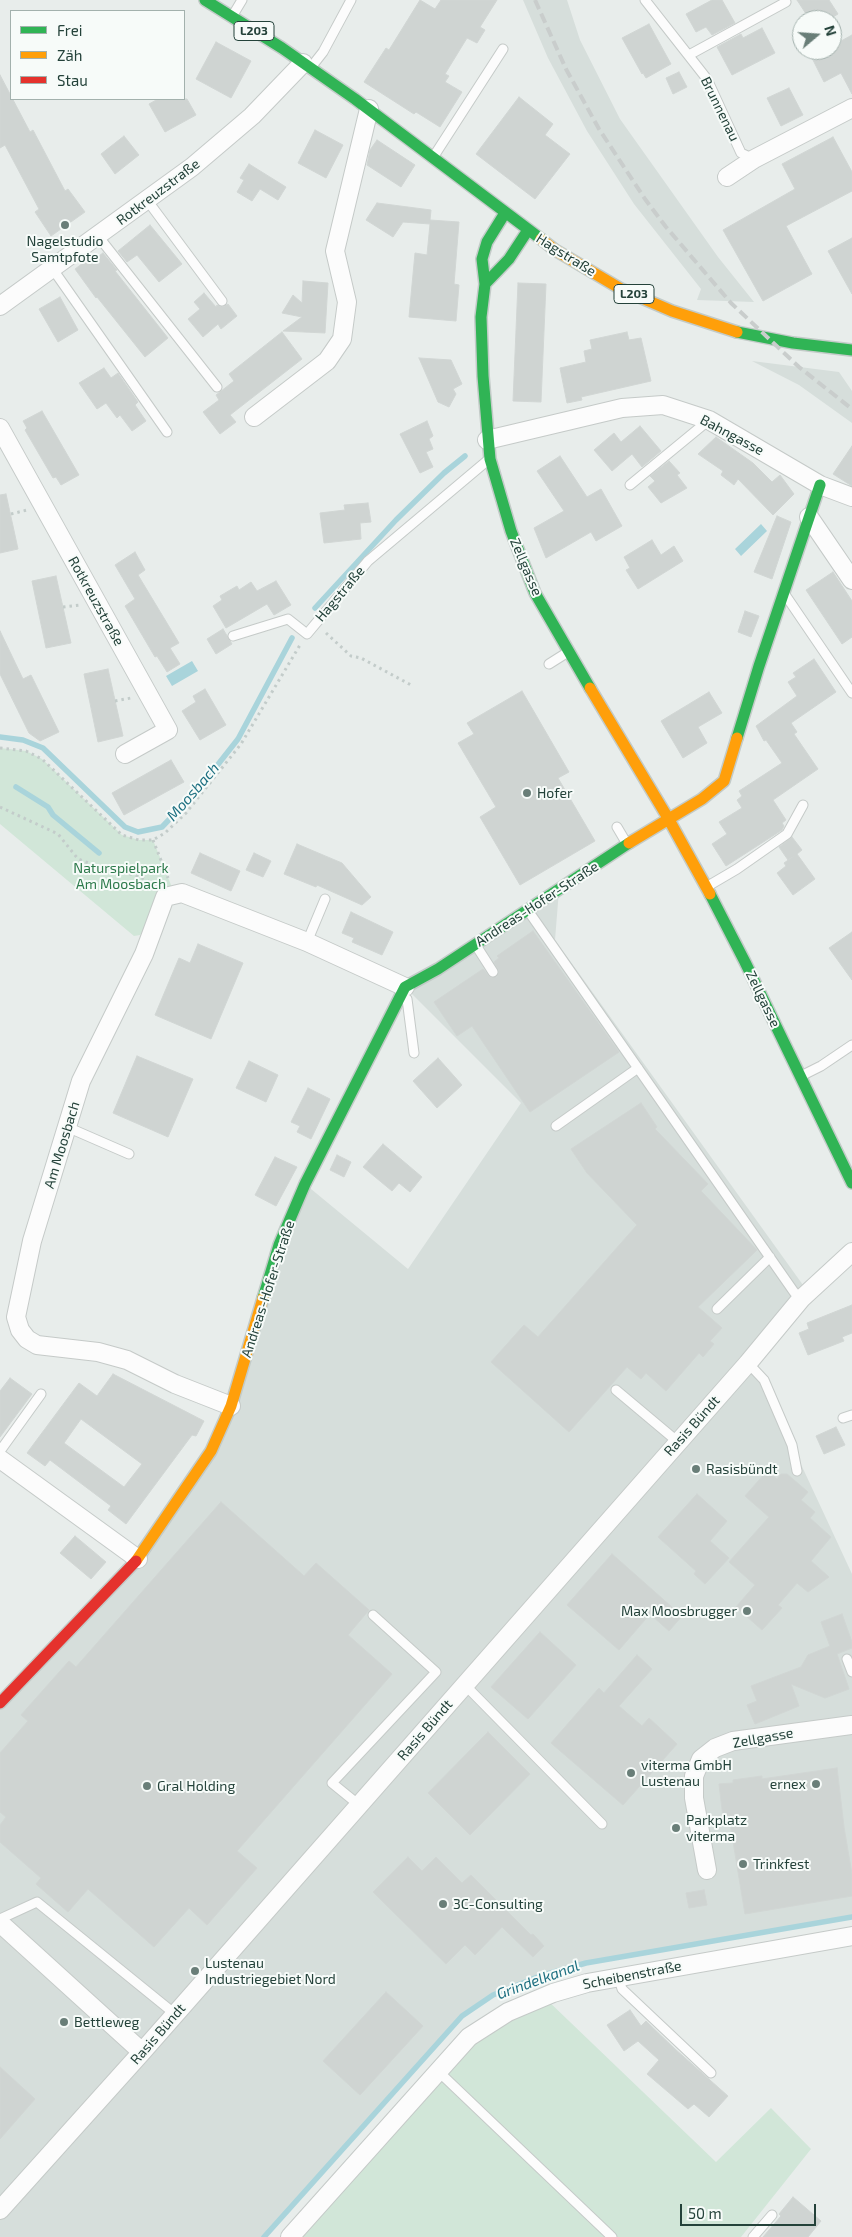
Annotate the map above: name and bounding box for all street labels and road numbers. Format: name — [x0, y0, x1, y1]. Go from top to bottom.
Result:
road number: L203 — [234, 22, 274, 40]
street label: Brunnenau — [697, 74, 743, 144]
street label: Rotkreuzstraße — [113, 155, 203, 229]
street label: Hagstraße — [533, 230, 599, 280]
road number: L203 — [614, 284, 654, 304]
street label: Bahngasse — [697, 411, 767, 459]
street label: Zellgasse — [506, 536, 546, 598]
street label: Rotkreuzstraße — [64, 553, 128, 649]
street label: Hagstraße — [312, 563, 368, 625]
street label: Andreas-Hofer-Straße — [472, 858, 602, 950]
street label: Zellgasse — [742, 968, 784, 1030]
street label: Am Moosbach — [41, 1099, 83, 1191]
street label: Andreas-Hofer-Straße — [238, 1218, 298, 1360]
street label: Rasis Bündt — [661, 1392, 723, 1460]
street label: Rasis Bündt — [394, 1696, 456, 1764]
street label: Zellgasse — [732, 1724, 794, 1752]
street label: Scheibenstraße — [581, 1957, 683, 1993]
street label: Rasis Bündt — [127, 2000, 189, 2068]

